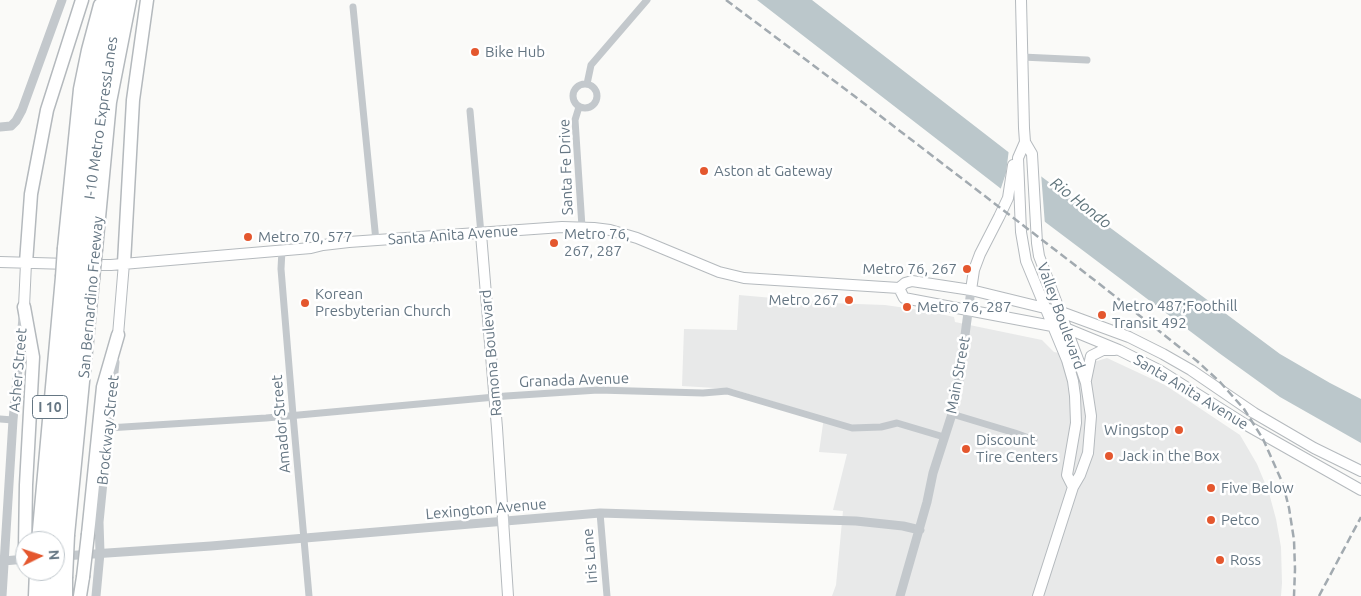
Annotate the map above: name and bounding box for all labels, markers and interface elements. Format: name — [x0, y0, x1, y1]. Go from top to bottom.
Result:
street label: I-10 Metro ExpressLanes — [81, 35, 121, 201]
place label: Bike Hub — [485, 43, 545, 61]
marker: Bike Hub — [469, 46, 481, 58]
street label: Santa Fe Drive — [555, 119, 577, 215]
place label: Aston at Gateway — [714, 162, 832, 180]
marker: Aston at Gateway — [698, 165, 710, 177]
water label: Rio Hondo — [1047, 173, 1115, 233]
street label: San Bernardino Freeway — [75, 215, 107, 379]
street label: Santa Anita Avenue — [387, 221, 519, 249]
place label: Metro 76, 267, 287 — [564, 225, 630, 260]
place label: Metro 70, 577 — [258, 228, 353, 246]
marker: Metro 70, 577 — [242, 231, 254, 243]
marker: Metro 76, 267, 287 — [548, 237, 560, 249]
place label: Metro 76, 267 — [862, 260, 957, 278]
street label: Valley Boulevard — [1033, 260, 1089, 372]
marker: Metro 76, 267 — [961, 263, 973, 275]
place label: Korean Presbyterian Church — [315, 285, 451, 320]
street label: Ramona Boulevard — [477, 289, 505, 417]
place label: Metro 267 — [769, 291, 839, 309]
marker: Metro 267 — [843, 294, 855, 306]
marker: Korean Presbyterian Church — [299, 297, 311, 309]
place label: Metro 487;Foothill Transit 492 — [1112, 297, 1238, 332]
place label: Metro 76, 287 — [917, 298, 1012, 316]
marker: Metro 76, 287 — [901, 301, 913, 313]
marker: Metro 487;Foothill Transit 492 — [1096, 309, 1108, 321]
street label: Asher Street — [5, 327, 31, 413]
street label: Main Street — [942, 335, 974, 415]
street label: Santa Anita Avenue — [1130, 351, 1252, 433]
street label: Granada Avenue — [519, 369, 629, 391]
street label: Brockway Street — [93, 374, 123, 486]
street label: Amador Street — [268, 374, 294, 474]
road number: I 10 — [32, 396, 68, 418]
place label: Wingstop — [1104, 421, 1169, 439]
marker: Wingstop — [1173, 424, 1185, 436]
place label: Discount Tire Centers — [976, 431, 1058, 466]
marker: Discount Tire Centers — [960, 443, 972, 455]
place label: Jack in the Box — [1119, 447, 1220, 465]
marker: Jack in the Box — [1103, 450, 1115, 462]
place label: Five Below — [1221, 479, 1294, 497]
marker: Five Below — [1205, 482, 1217, 494]
street label: Lexington Avenue — [425, 495, 547, 523]
place label: Petco — [1221, 511, 1260, 529]
marker: Petco — [1205, 514, 1217, 526]
street label: Iris Lane — [579, 528, 601, 584]
north arrow — [15, 531, 65, 581]
text: N — [46, 549, 62, 561]
place label: Ross — [1230, 551, 1261, 569]
marker: Ross — [1214, 554, 1226, 566]

